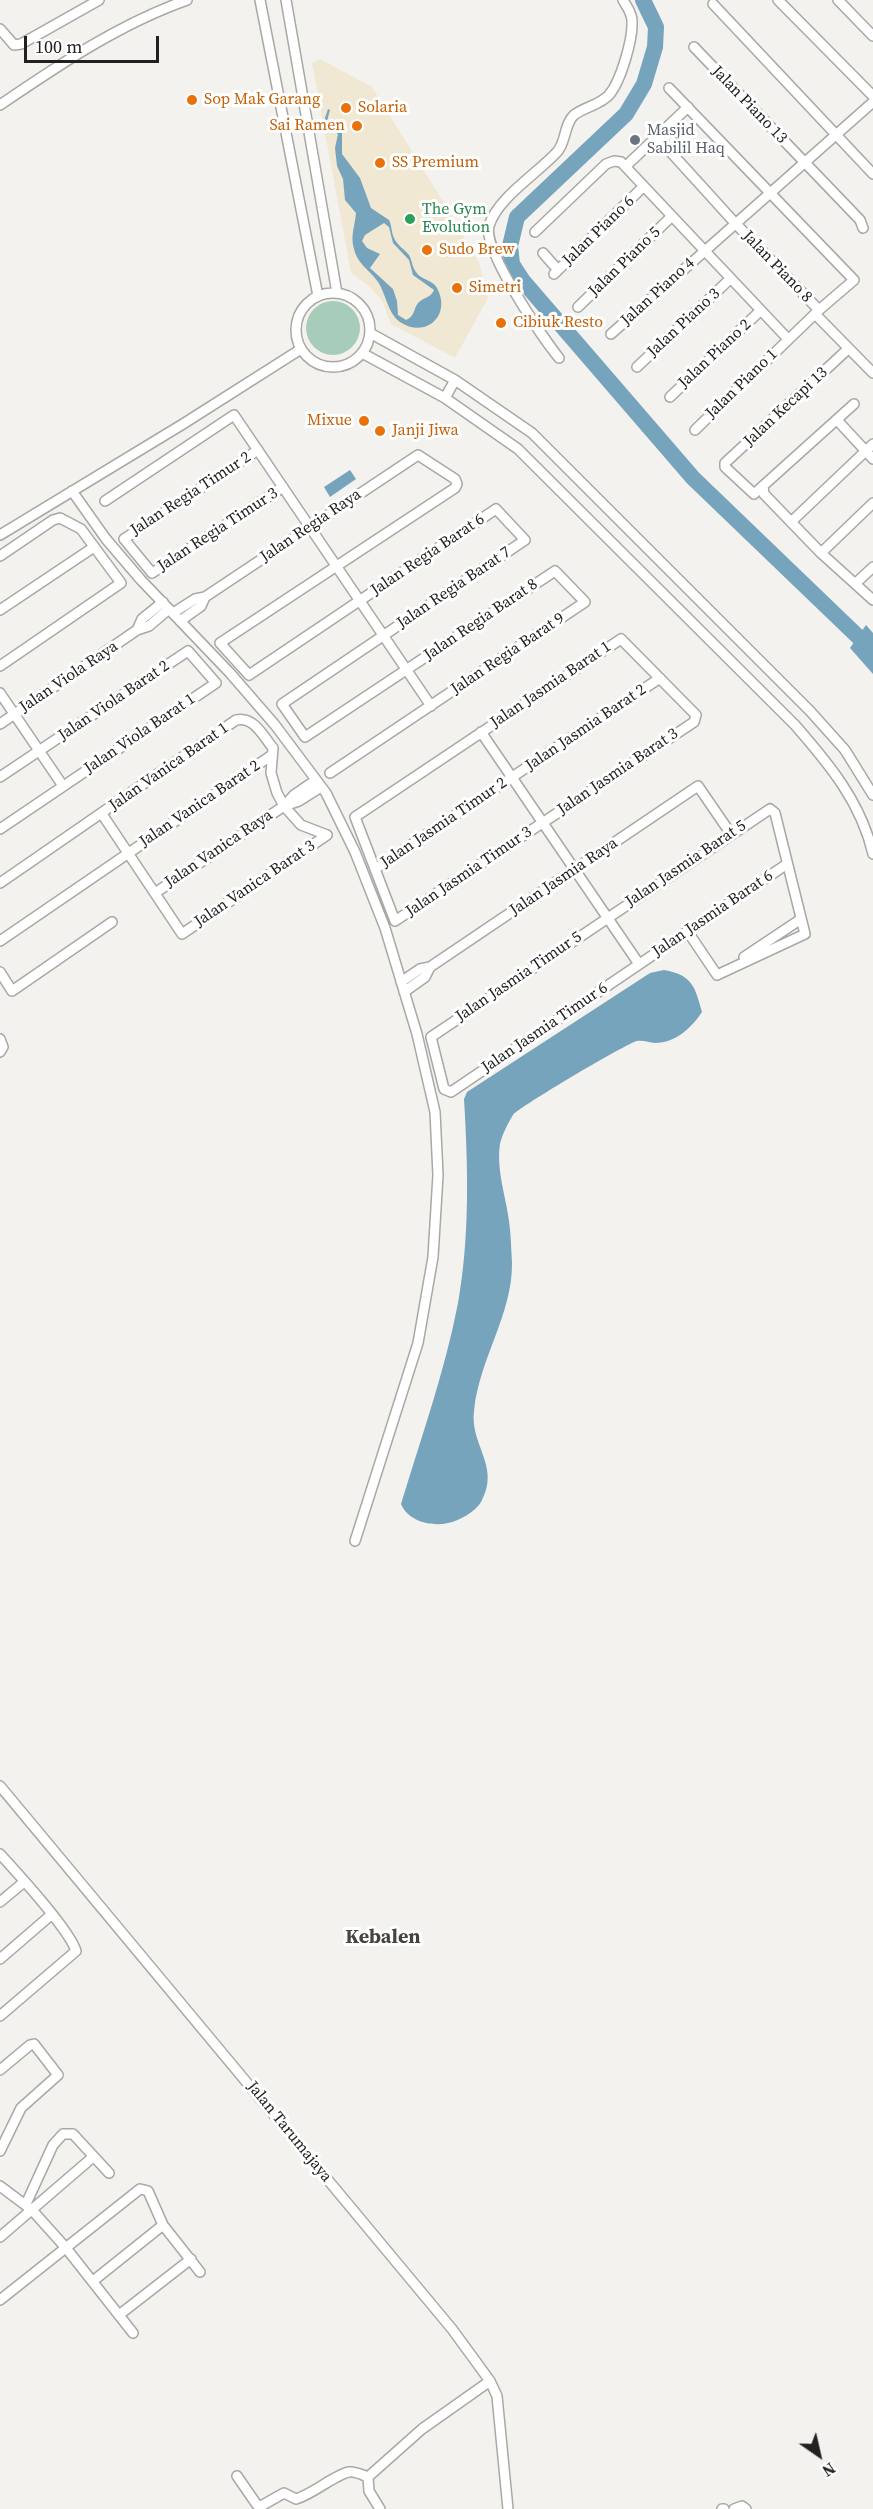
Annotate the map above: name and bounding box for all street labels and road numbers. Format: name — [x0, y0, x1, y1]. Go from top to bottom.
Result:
street label: Jalan Piano 13 — [707, 62, 791, 148]
street label: Jalan Piano 6 — [559, 192, 639, 270]
street label: Jalan Piano 5 — [585, 223, 665, 301]
street label: Jalan Piano 8 — [738, 227, 816, 307]
street label: Jalan Piano 4 — [617, 254, 699, 330]
street label: Jalan Piano 3 — [644, 284, 724, 362]
street label: Jalan Piano 2 — [675, 315, 755, 393]
street label: Jalan Piano 1 — [702, 345, 782, 423]
street label: Jalan Kecapi 13 — [740, 363, 832, 451]
street label: Jalan Regia Timur 2 — [127, 448, 255, 540]
street label: Jalan Regia Timur 3 — [154, 484, 282, 576]
street label: Jalan Regia Raya — [257, 485, 365, 567]
street label: Jalan Regia Barat 6 — [368, 510, 488, 600]
street label: Jalan Regia Barat 7 — [394, 543, 514, 633]
street label: Jalan Regia Barat 8 — [421, 575, 541, 665]
street label: Jalan Regia Barat 9 — [448, 609, 568, 699]
street label: Jalan Viola Raya — [16, 637, 122, 717]
street label: Jalan Jasmia Barat 1 — [487, 638, 615, 732]
street label: Jalan Viola Barat 2 — [55, 657, 173, 745]
street label: Jalan Jasmia Barat 2 — [522, 681, 650, 775]
street label: Jalan Viola Barat 1 — [81, 690, 199, 778]
street label: Jalan Vanica Barat 1 — [106, 719, 232, 815]
street label: Jalan Jasmia Barat 3 — [554, 725, 682, 819]
street label: Jalan Vanica Barat 2 — [136, 757, 264, 851]
street label: Jalan Jasmia Timur 2 — [377, 774, 511, 872]
street label: Jalan Vanica Raya — [161, 806, 277, 892]
street label: Jalan Jasmia Barat 5 — [622, 817, 750, 911]
street label: Jalan Jasmia Timur 3 — [402, 823, 536, 921]
street label: Jalan Jasmia Raya — [506, 834, 622, 920]
street label: Jalan Vanica Barat 3 — [191, 837, 319, 931]
street label: Jalan Jasmia Barat 6 — [649, 867, 777, 961]
street label: Jalan Jasmia Timur 5 — [452, 928, 586, 1026]
street label: Jalan Jasmia Timur 6 — [478, 979, 612, 1077]
street label: Jalan Tarumajaya — [243, 2078, 335, 2186]

